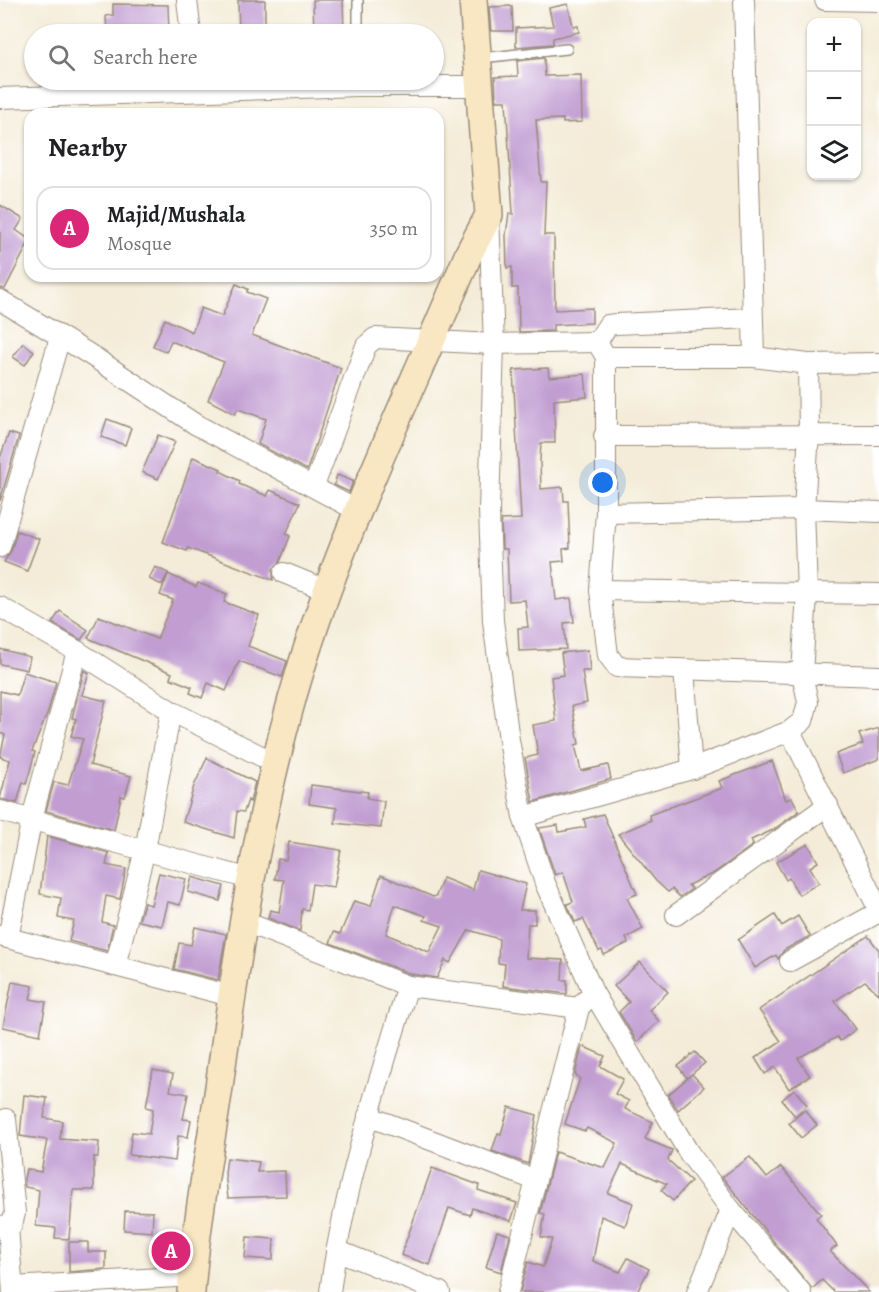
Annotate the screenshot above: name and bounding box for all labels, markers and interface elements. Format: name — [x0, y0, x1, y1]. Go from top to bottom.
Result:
map controls — [807, 18, 861, 180]
button: + — [807, 18, 861, 72]
search box — [24, 24, 444, 90]
icon: search — [45, 41, 78, 74]
text: Search here — [93, 42, 198, 72]
button: − — [807, 72, 861, 126]
button: layers — [807, 126, 861, 180]
text: Nearby — [48, 130, 127, 165]
text: Majid/Mushala — [107, 200, 246, 230]
text: A — [63, 215, 76, 242]
text: 350 m — [370, 215, 418, 242]
text: Mosque — [107, 230, 172, 257]
your location — [588, 468, 617, 497]
pin: A — [152, 1228, 190, 1274]

